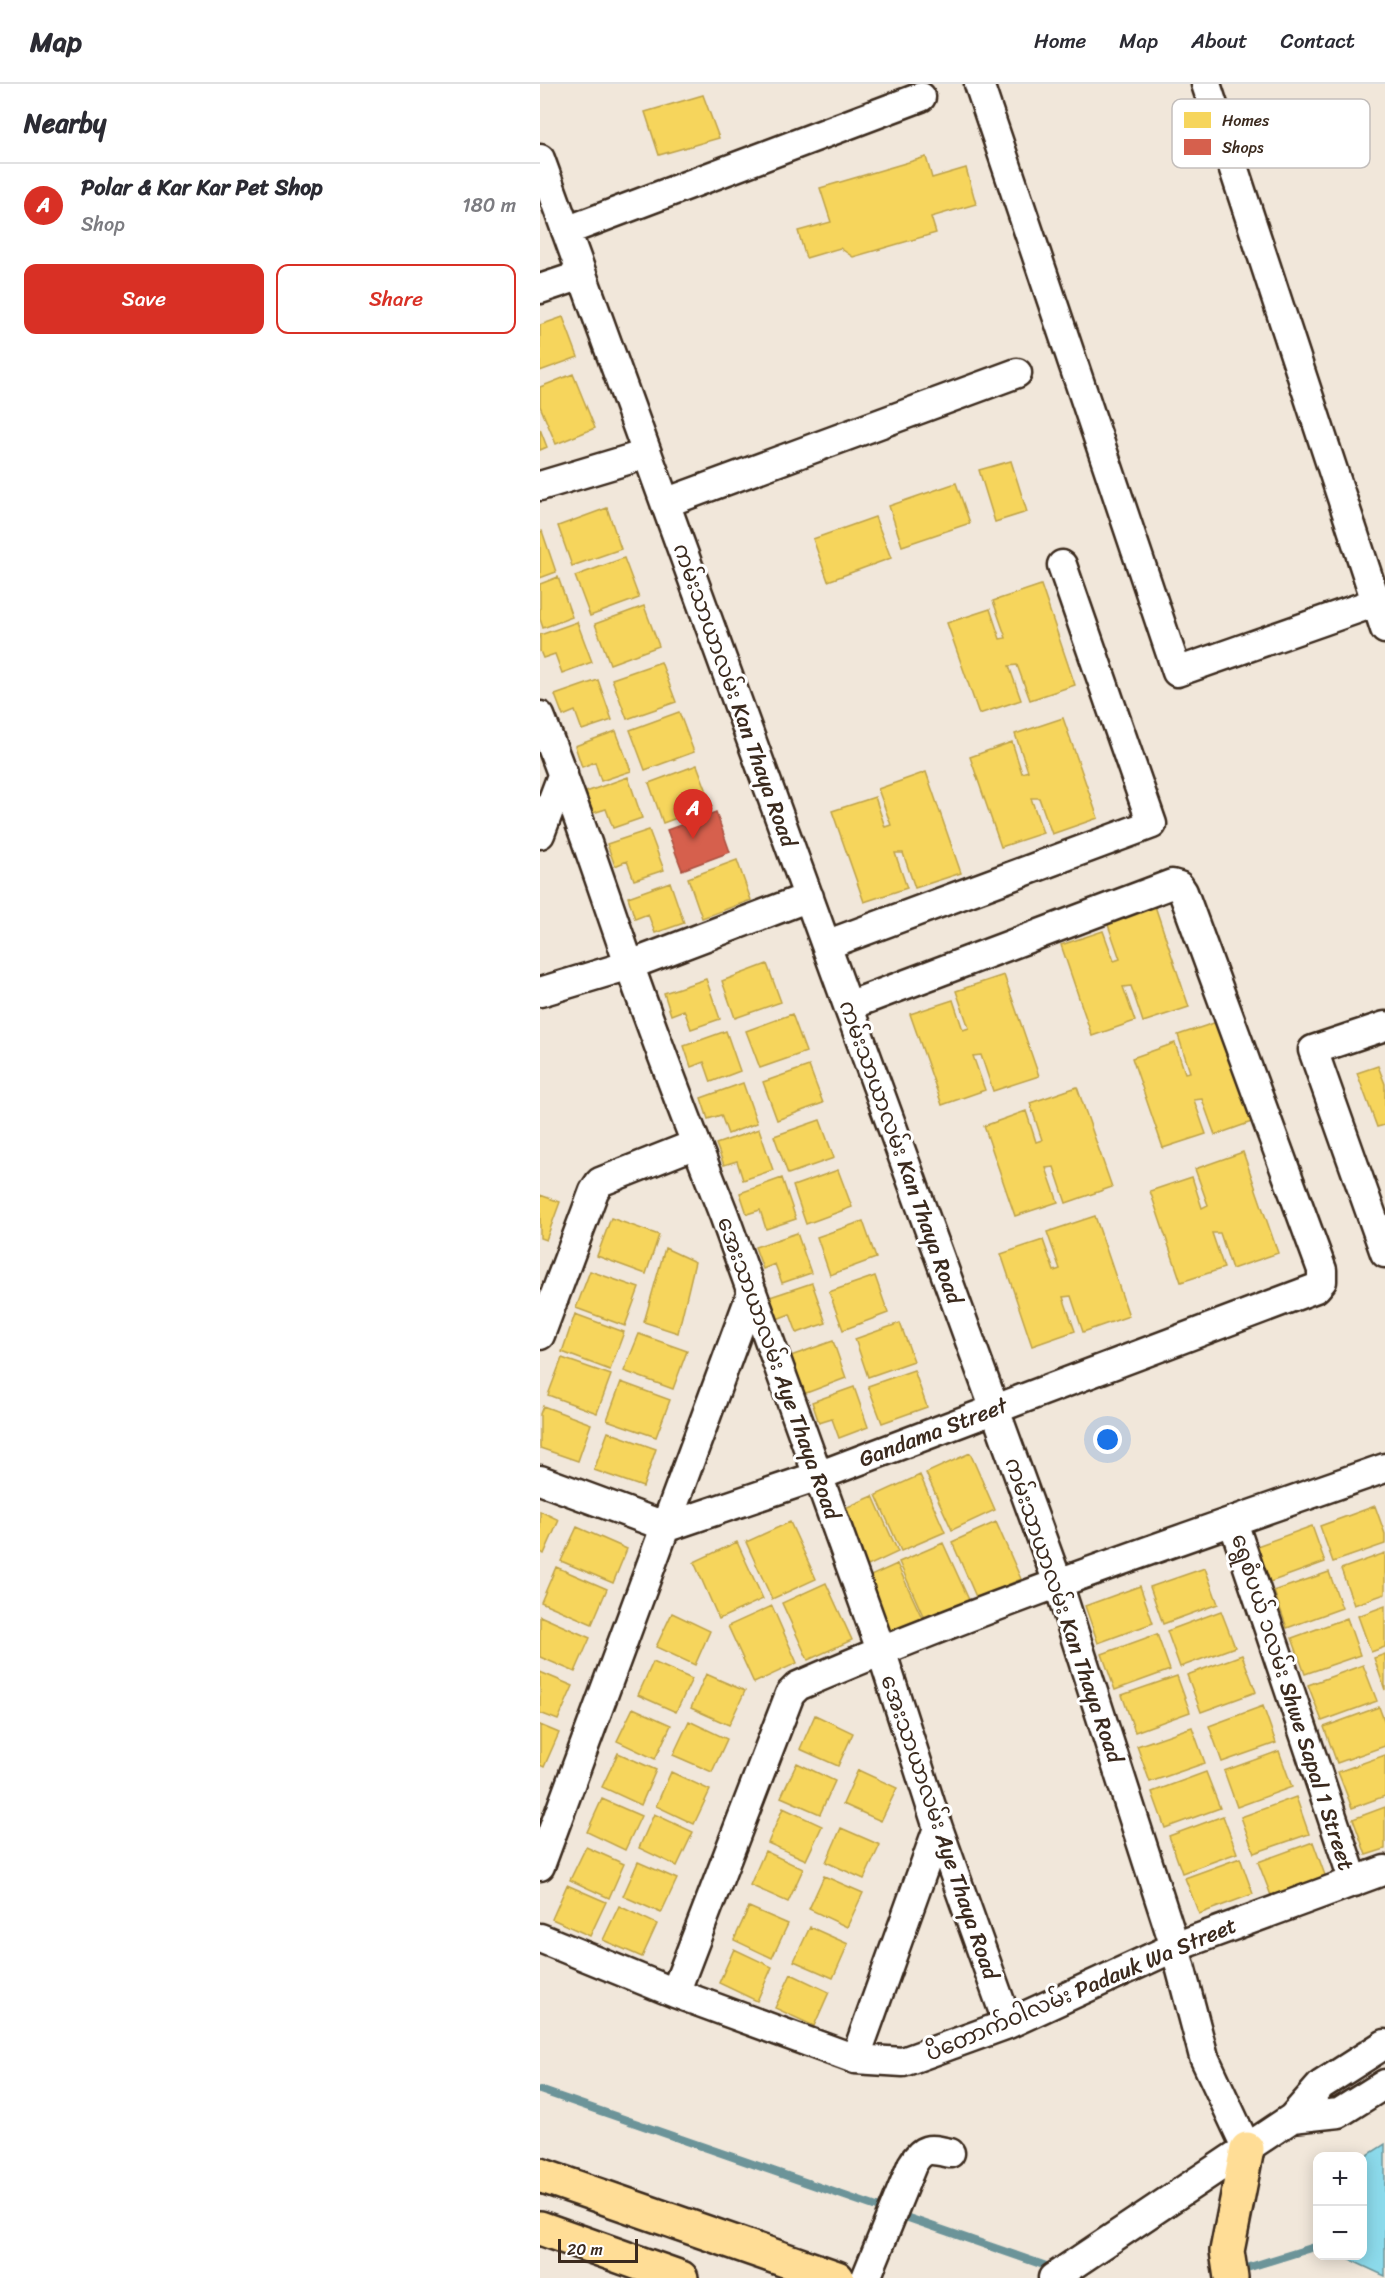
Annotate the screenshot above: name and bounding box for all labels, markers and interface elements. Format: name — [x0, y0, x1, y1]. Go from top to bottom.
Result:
text: Map — [30, 17, 82, 66]
text: Home — [1034, 22, 1086, 60]
text: Map — [1119, 22, 1158, 60]
text: About — [1191, 22, 1248, 60]
text: Contact — [1281, 22, 1355, 60]
legend — [1172, 99, 1370, 168]
text: Nearby — [24, 100, 106, 146]
text: Homes — [1222, 106, 1270, 135]
text: Shops — [1222, 133, 1264, 162]
text: Polar & Kar Kar Pet Shop — [81, 168, 323, 207]
text: A — [37, 188, 50, 223]
text: 180 m — [462, 188, 516, 223]
text: Shop — [81, 207, 125, 242]
button: Save — [24, 264, 264, 334]
button: Share — [276, 264, 516, 334]
street label: ကမ်းသာယာလမ်း Kan Thaya Road — [662, 538, 809, 854]
pin: A — [674, 790, 712, 839]
street label: ကမ်းသာယာလမ်း Kan Thaya Road — [828, 995, 975, 1311]
street label: အေးသာယာလမ်း Aye Thaya Road — [706, 1211, 853, 1526]
street label: Gandama Street — [853, 1385, 1014, 1478]
your location — [1093, 1425, 1122, 1454]
street label: ကမ်းသာယာလမ်း Kan Thaya Road — [993, 1452, 1135, 1769]
street label: ရွေစံပယ် ၁လမ်း Shwe Sapal 1 Street — [1220, 1528, 1366, 1876]
street label: အေးသာယာလမ်း Aye Thaya Road — [869, 1669, 1011, 1986]
street label: ပိတောက်ဝါလမ်း Padauk Wa Street — [919, 1905, 1243, 2072]
map controls — [1313, 2152, 1367, 2260]
button: + — [1313, 2152, 1367, 2206]
button: − — [1313, 2206, 1367, 2260]
text: 20 m — [567, 2235, 603, 2264]
scale bar — [558, 2236, 638, 2264]

